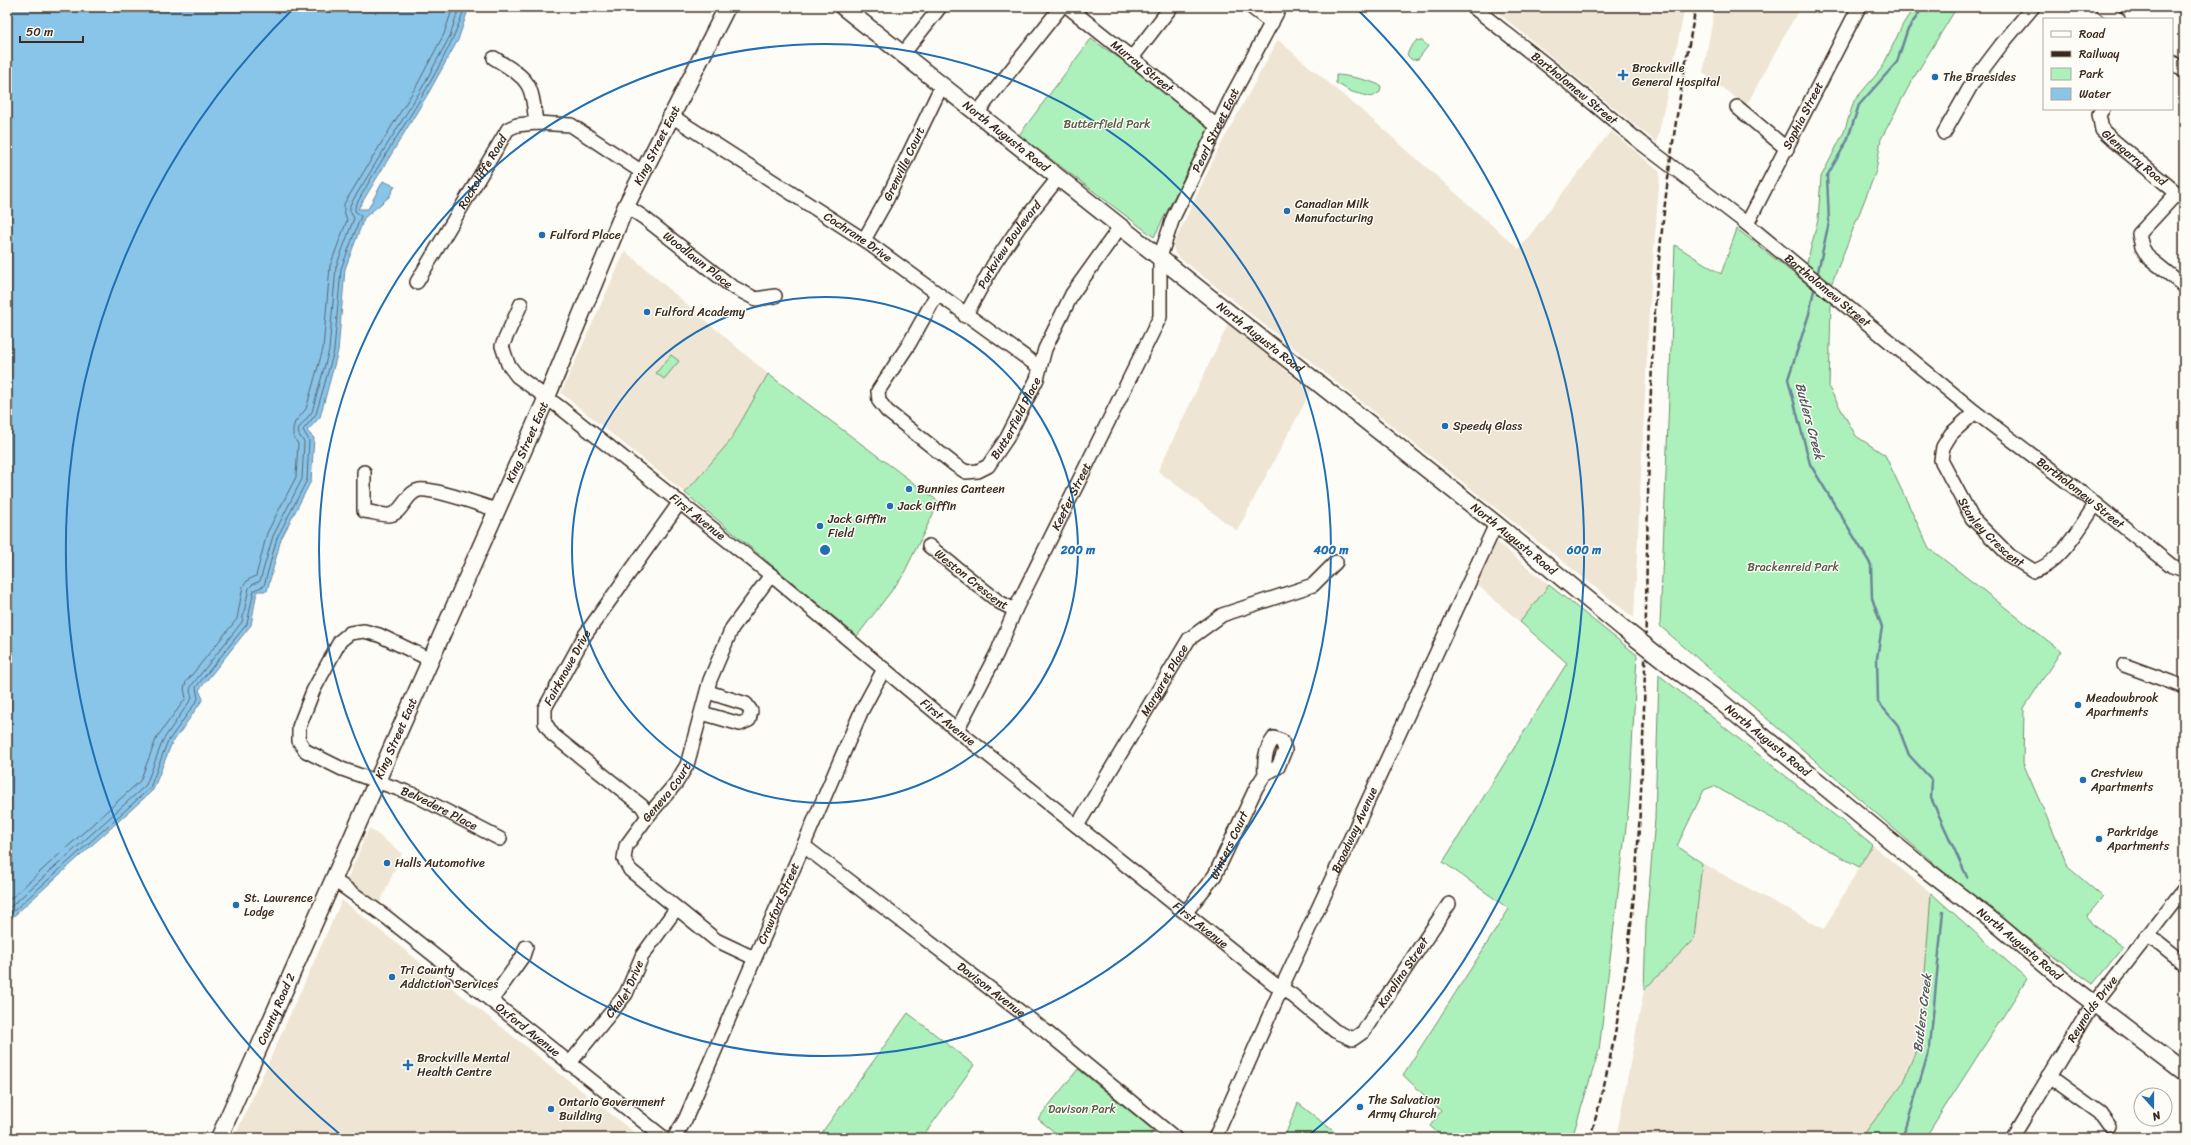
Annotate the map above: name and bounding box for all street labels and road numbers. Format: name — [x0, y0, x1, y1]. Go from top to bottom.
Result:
street label: Murray Street — [1106, 34, 1180, 99]
street label: Bartholomew Street — [1526, 46, 1624, 131]
street label: Sophia Street — [1776, 78, 1830, 153]
street label: Pearl Street East — [1186, 84, 1245, 176]
street label: North Augusta Road — [958, 95, 1056, 179]
street label: King Street East — [627, 102, 686, 189]
street label: Grenville Court — [877, 123, 931, 205]
street label: Glengarry Road — [2096, 123, 2173, 193]
street label: Rockcliffe Road — [452, 129, 514, 214]
street label: Parkview Boulevard — [971, 195, 1048, 293]
street label: Cochrane Drive — [819, 206, 897, 268]
street label: Woodlawn Place — [658, 225, 738, 295]
street label: Bartholomew Street — [1779, 248, 1877, 334]
street label: North Augusta Road — [1212, 296, 1310, 380]
street label: Butterfield Place — [984, 373, 1047, 464]
street label: King Street East — [499, 398, 555, 486]
street label: Bartholomew Street — [2032, 451, 2130, 535]
street label: Keefer Street — [1045, 459, 1097, 534]
street label: First Avenue — [665, 487, 731, 546]
street label: Stanley Crescent — [1952, 493, 2029, 574]
street label: North Augusta Road — [1466, 497, 1563, 582]
street label: Weston Crescent — [929, 543, 1012, 616]
street label: Fairknowe Drive — [537, 624, 597, 710]
street label: Margaret Place — [1134, 640, 1195, 720]
street label: First Avenue — [915, 693, 981, 752]
street label: King Street East — [368, 694, 424, 783]
street label: North Augusta Road — [1720, 698, 1817, 783]
street label: Geneva Court — [636, 758, 697, 827]
street label: Belvedere Place — [398, 780, 482, 837]
street label: Broadway Avenue — [1325, 783, 1384, 877]
street label: Winters Court — [1203, 806, 1255, 883]
street label: Crawford Street — [751, 859, 806, 948]
street label: First Avenue — [1168, 896, 1234, 955]
street label: North Augusta Road — [1972, 901, 2069, 987]
street label: Karolina Street — [1371, 932, 1436, 1012]
street label: Davison Avenue — [952, 956, 1031, 1023]
street label: Chalet Drive — [599, 957, 650, 1023]
street label: County Road 2 — [250, 969, 302, 1049]
street label: Reynolds Drive — [2061, 971, 2124, 1047]
street label: Oxford Avenue — [490, 997, 565, 1063]

